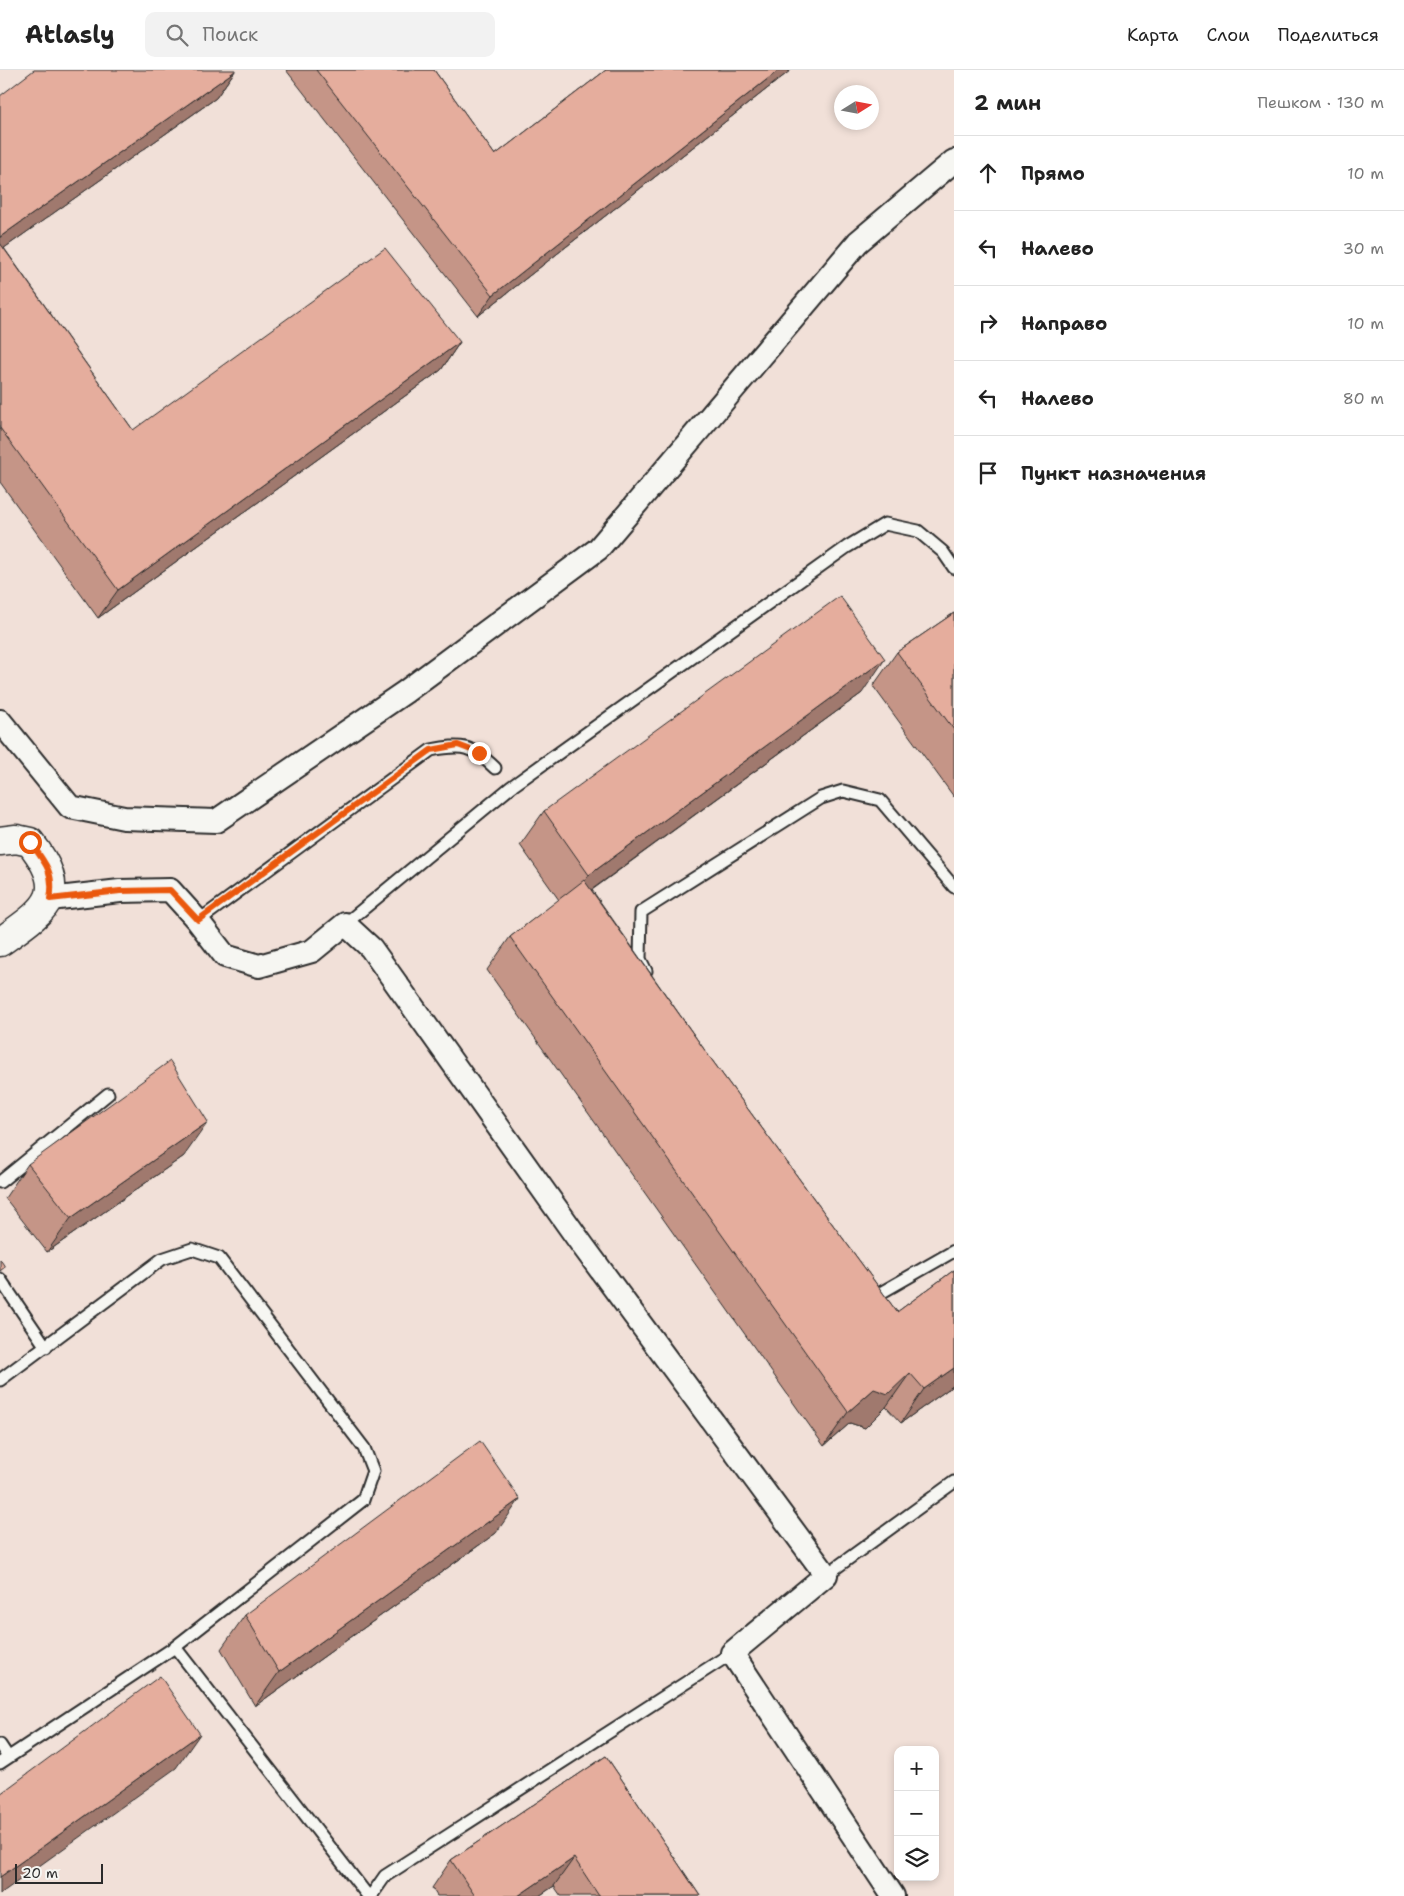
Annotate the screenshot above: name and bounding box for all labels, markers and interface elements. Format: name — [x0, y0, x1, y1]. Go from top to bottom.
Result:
search box — [145, 12, 495, 57]
text: Atlasly — [25, 19, 115, 51]
icon: search — [163, 21, 191, 49]
text: Поиск — [203, 22, 258, 47]
text: Карта — [1127, 23, 1178, 47]
text: Слои — [1206, 23, 1250, 47]
text: Поделиться — [1278, 23, 1379, 47]
north arrow — [834, 85, 879, 130]
text: 2 мин — [974, 89, 1041, 117]
text: Пешком · 130 m — [1257, 92, 1384, 113]
icon: ahead — [974, 159, 1002, 187]
text: Прямо — [1021, 161, 1085, 186]
text: 10 m — [1347, 163, 1384, 184]
icon: left — [974, 234, 1002, 262]
text: Налево — [1021, 236, 1094, 261]
text: 30 m — [1343, 238, 1384, 259]
icon: right — [974, 309, 1002, 337]
text: Направо — [1021, 311, 1107, 336]
text: 10 m — [1347, 313, 1384, 334]
icon: left — [974, 384, 1002, 412]
text: Налево — [1021, 386, 1094, 411]
text: 80 m — [1343, 388, 1384, 409]
icon: arrive — [974, 459, 1002, 487]
text: Пункт назначения — [1021, 461, 1206, 486]
route end — [468, 742, 491, 765]
route start — [19, 831, 42, 854]
map controls — [894, 1746, 939, 1881]
button: + — [894, 1746, 939, 1791]
button: − — [894, 1791, 939, 1836]
button: layers — [894, 1836, 939, 1881]
scale bar — [15, 1861, 102, 1884]
text: 20 m — [22, 1864, 58, 1882]

